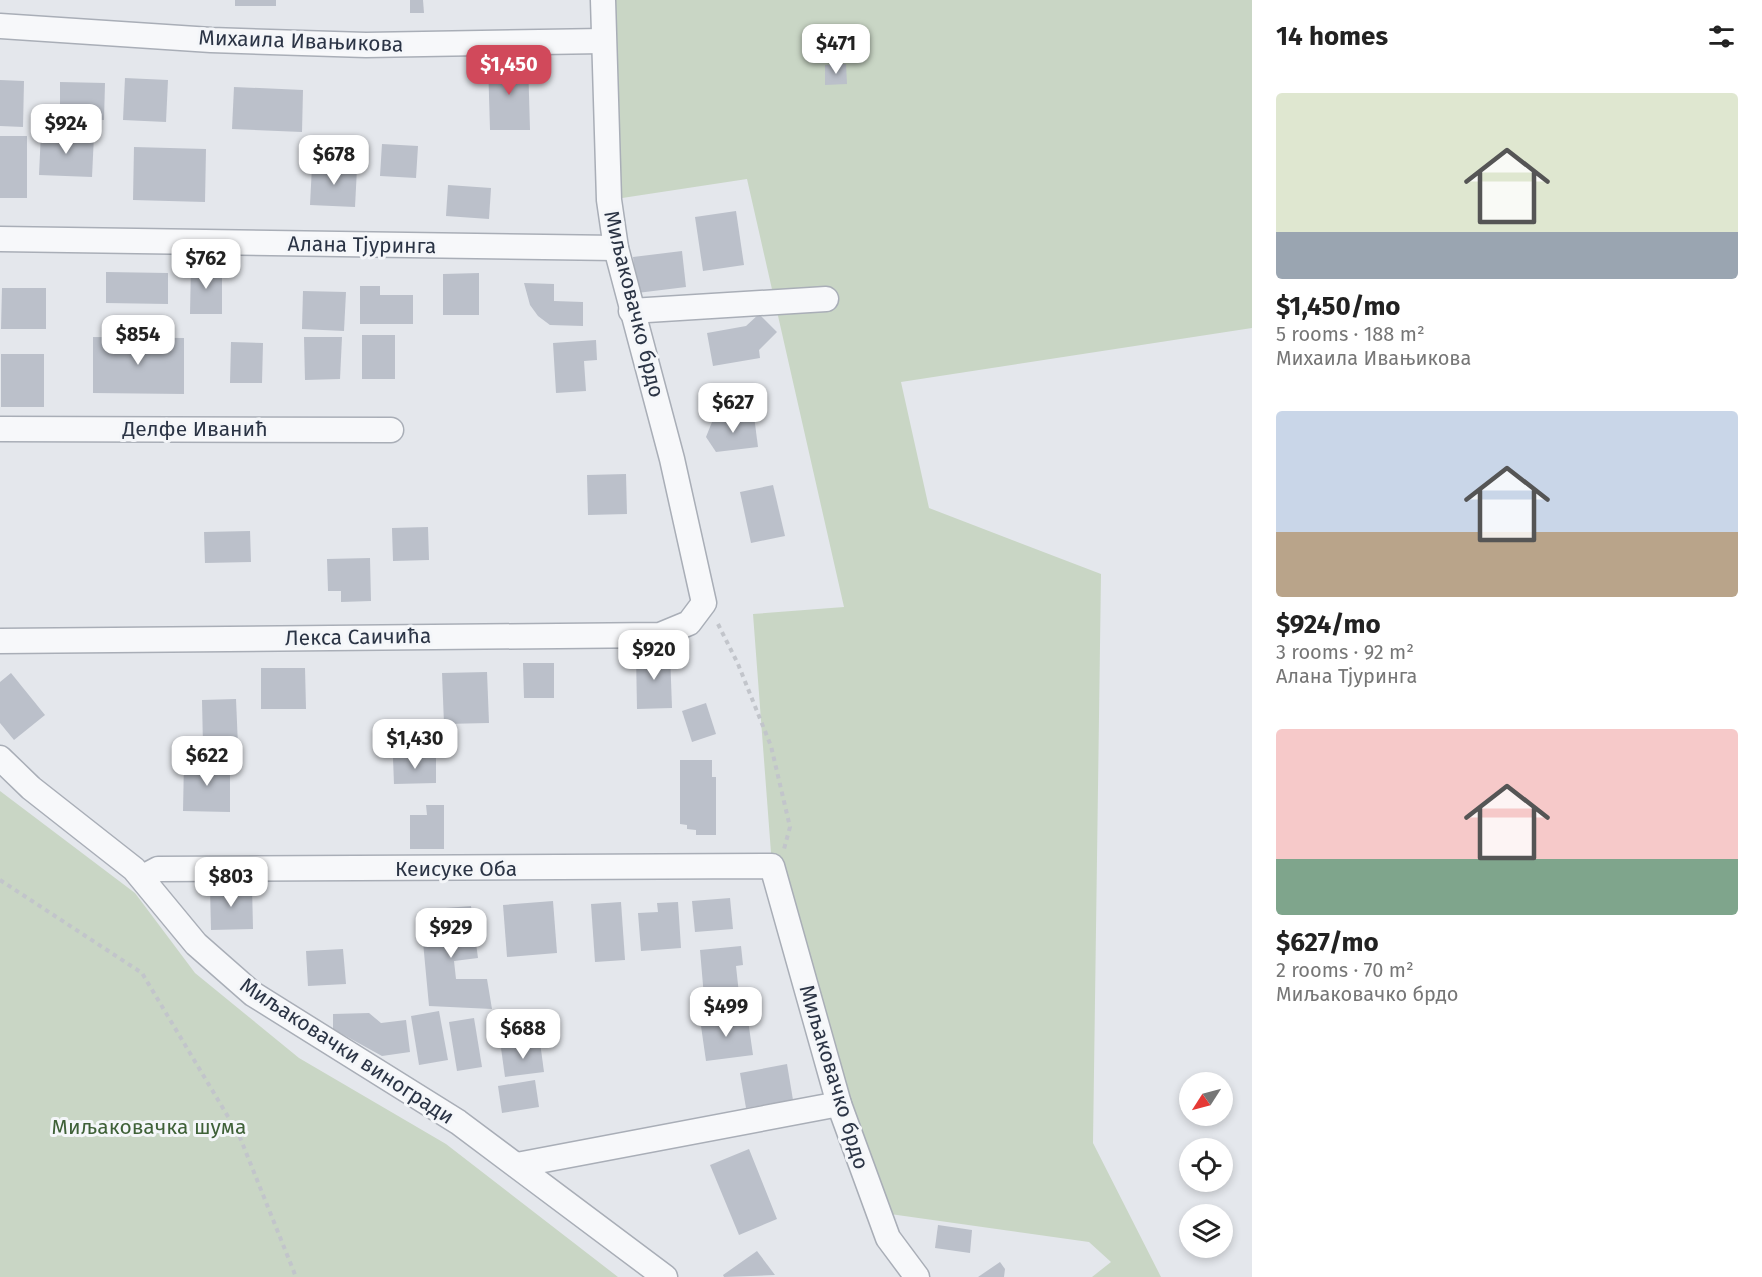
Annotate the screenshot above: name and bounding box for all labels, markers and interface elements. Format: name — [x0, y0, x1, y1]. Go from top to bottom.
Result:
icon: filters — [1705, 20, 1738, 53]
text: 14 homes — [1276, 21, 1388, 52]
street label: Михаила Ивањикова — [198, 24, 404, 58]
pin: $471 — [800, 24, 872, 75]
text: $471 — [816, 31, 856, 55]
pin: $1,450 — [460, 45, 558, 96]
text: $1,450 — [480, 52, 538, 76]
pin: $924 — [30, 104, 102, 155]
text: $924 — [45, 111, 87, 135]
icon: home — [1453, 132, 1561, 240]
pin: $678 — [298, 135, 370, 186]
text: $678 — [313, 142, 355, 166]
street label: Миљаковачко брдо — [598, 208, 670, 400]
street label: Алана Тјуринга — [288, 231, 436, 259]
pin: $762 — [170, 239, 242, 290]
text: $762 — [186, 246, 226, 270]
text: $1,450/mo — [1276, 291, 1401, 322]
pin: $854 — [102, 315, 174, 366]
text: $854 — [116, 322, 160, 346]
text: 5 rooms · 188 m² — [1276, 322, 1425, 346]
text: Михаила Ивањикова — [1276, 346, 1471, 370]
pin: $627 — [697, 383, 769, 434]
text: $627 — [712, 390, 754, 414]
street label: Делфе Иванић — [121, 416, 268, 442]
icon: home — [1453, 450, 1561, 558]
text: $924/mo — [1276, 609, 1381, 640]
street label: Лекса Саичића — [285, 623, 431, 651]
pin: $920 — [618, 630, 690, 681]
text: $920 — [632, 637, 676, 661]
text: 3 rooms · 92 m² — [1276, 640, 1414, 664]
text: Алана Тјуринга — [1276, 664, 1417, 688]
pin: $1,430 — [366, 719, 464, 770]
text: $1,430 — [387, 726, 443, 750]
pin: $622 — [171, 736, 243, 787]
text: $622 — [186, 743, 228, 767]
icon: home — [1453, 768, 1561, 876]
street label: Кеисуке Оба — [395, 856, 517, 882]
pin: $803 — [195, 857, 267, 908]
text: $803 — [209, 864, 253, 888]
pin: $929 — [415, 908, 487, 959]
text: $929 — [430, 915, 472, 939]
text: $627/mo — [1276, 927, 1379, 958]
text: 2 rooms · 70 m² — [1276, 958, 1414, 982]
street label: Миљаковачки виногради — [235, 972, 459, 1130]
street label: Миљаковачко брдо — [794, 982, 874, 1172]
text: Миљаковачко брдо — [1276, 982, 1458, 1006]
pin: $499 — [690, 987, 762, 1038]
text: $499 — [704, 994, 748, 1018]
pin: $688 — [487, 1009, 559, 1060]
text: $688 — [500, 1016, 546, 1040]
north arrow — [1179, 1072, 1233, 1126]
map controls — [1179, 1072, 1233, 1258]
park label: Миљаковачка шума — [52, 1114, 246, 1140]
button: locate — [1179, 1138, 1233, 1192]
button: layers — [1179, 1204, 1233, 1258]

